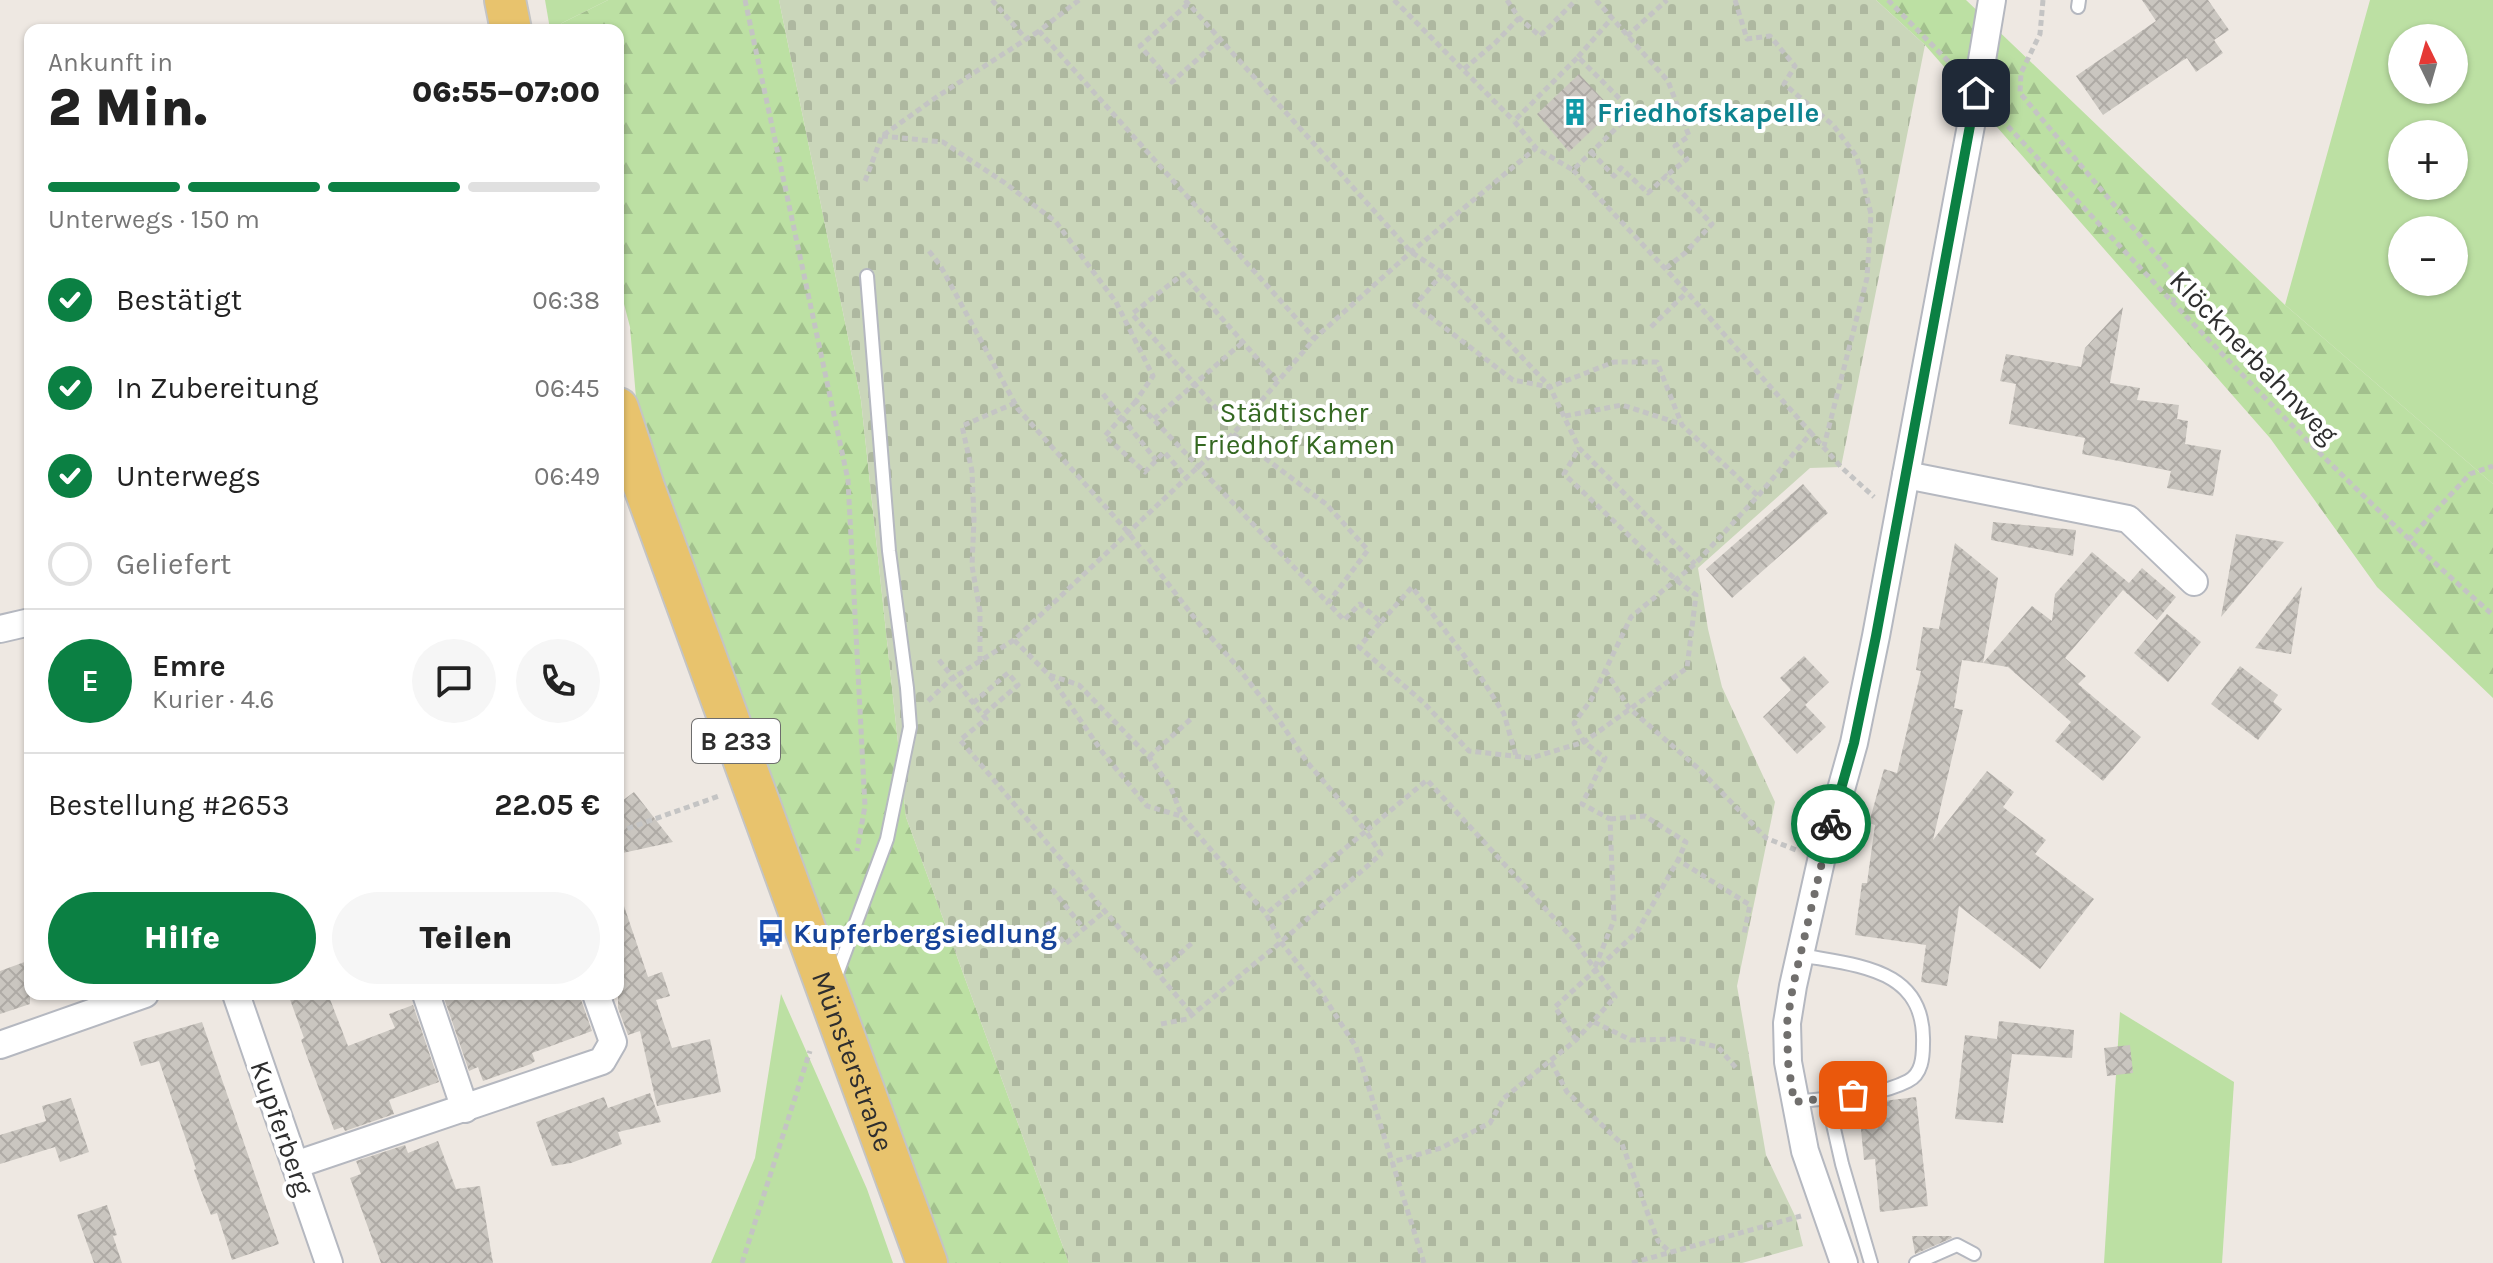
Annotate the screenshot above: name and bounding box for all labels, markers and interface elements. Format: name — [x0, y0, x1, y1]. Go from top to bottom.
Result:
north arrow — [2388, 24, 2468, 104]
map controls — [2388, 24, 2468, 296]
text: Ankunft in — [48, 47, 173, 78]
pin — [1942, 59, 2010, 127]
icon: home — [1954, 71, 1998, 115]
text: 06:55–07:00 — [412, 74, 600, 110]
text: 2 Min. — [48, 77, 207, 138]
place label: Friedhofskapelle — [1597, 96, 1819, 129]
building icon: Friedhofskapelle — [1560, 97, 1590, 127]
button: + — [2388, 120, 2468, 200]
text: Unterwegs · 150 m — [48, 204, 260, 235]
button: − — [2388, 216, 2468, 296]
street label: Klöcknerbahnweg — [2163, 264, 2345, 451]
icon: check — [48, 278, 92, 322]
text: Bestätigt — [116, 282, 242, 318]
text: 06:38 — [532, 285, 600, 316]
icon: check — [48, 366, 92, 410]
text: In Zubereitung — [116, 370, 318, 406]
text: 06:45 — [534, 373, 600, 404]
park label: Städtischer Friedhof Kamen — [1193, 396, 1395, 461]
icon: check — [48, 454, 92, 498]
text: Unterwegs — [116, 458, 261, 494]
text: 06:49 — [534, 461, 600, 492]
text: Geliefert — [116, 546, 231, 582]
button: chat — [412, 639, 496, 723]
button: phone — [516, 639, 600, 723]
text: Emre — [152, 648, 226, 684]
text: E — [81, 663, 99, 699]
text: Kurier · 4.6 — [152, 684, 274, 715]
road number: B 233 — [692, 719, 780, 763]
courier — [1791, 784, 1871, 864]
text: Bestellung #2653 — [48, 787, 290, 823]
text: 22.05 € — [494, 787, 600, 823]
icon: bike — [1809, 802, 1853, 846]
button: Hilfe — [48, 892, 316, 984]
button: Teilen — [332, 892, 600, 984]
place label: Kupferbergsiedlung — [793, 917, 1057, 950]
bus stop icon: Kupferbergsiedlung — [756, 918, 786, 948]
street label: Münsterstraße — [805, 966, 901, 1156]
street label: Kupferberg — [243, 1056, 321, 1200]
pin — [1819, 1061, 1887, 1129]
icon: bag — [1831, 1073, 1875, 1117]

